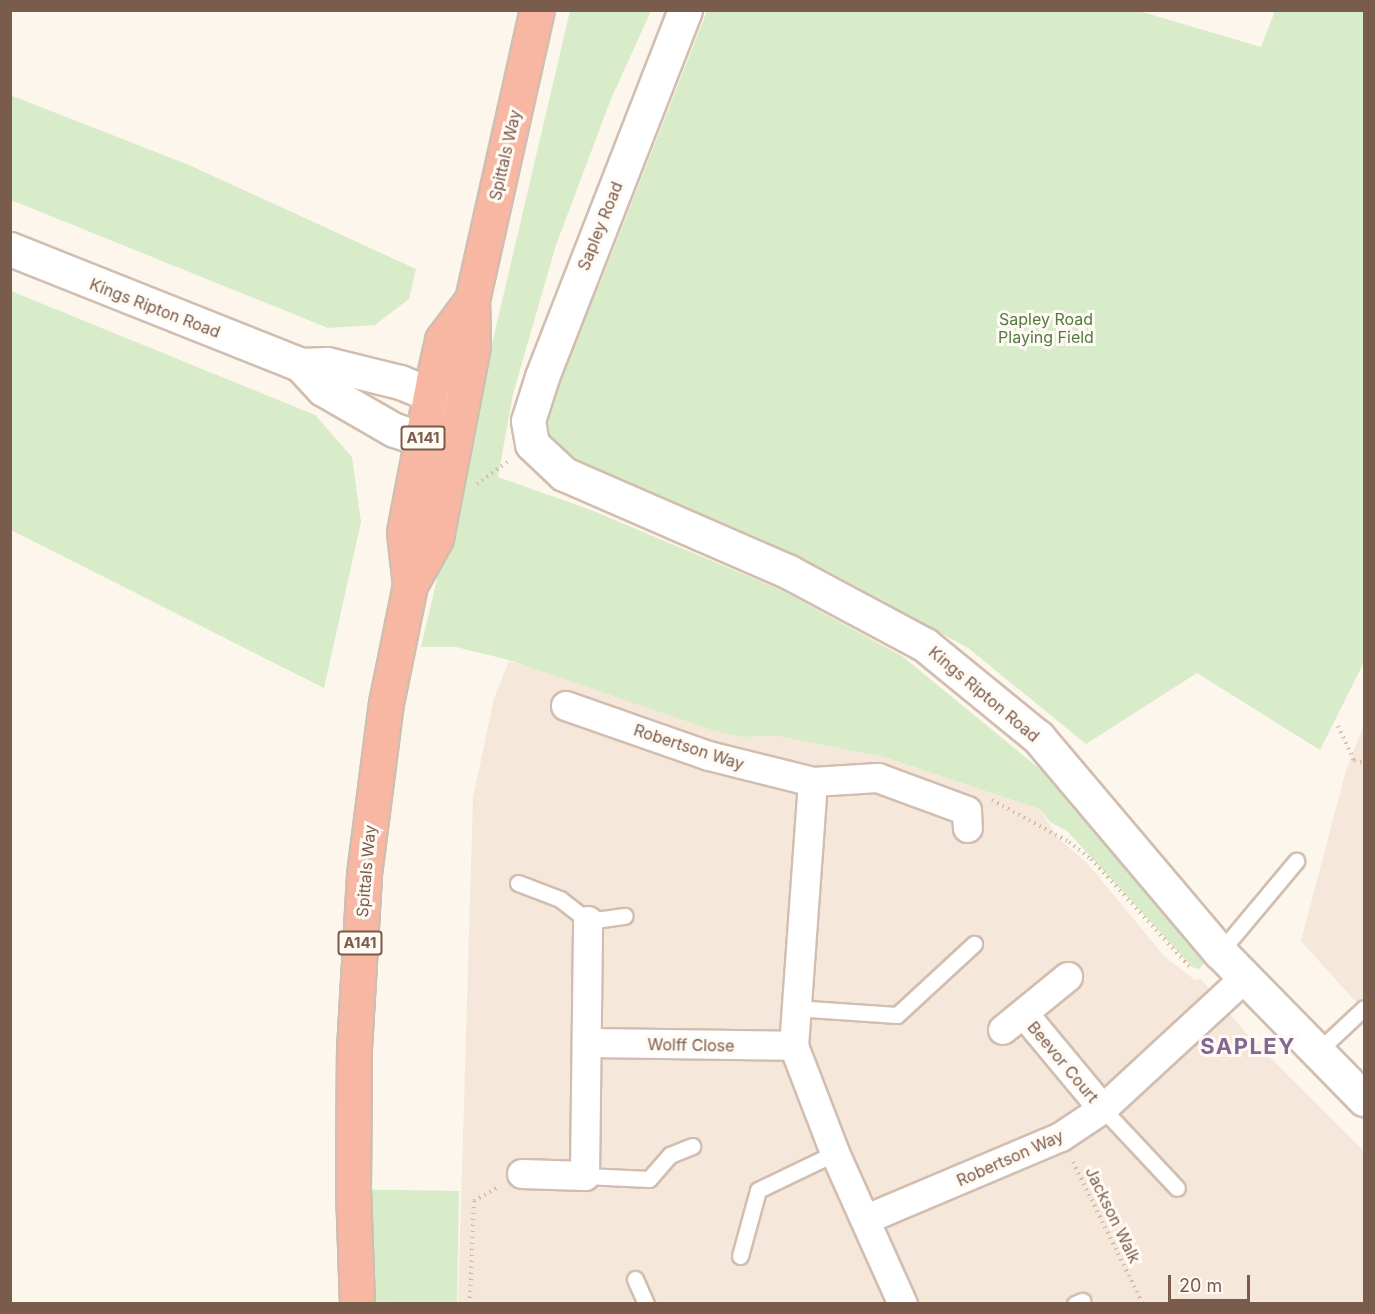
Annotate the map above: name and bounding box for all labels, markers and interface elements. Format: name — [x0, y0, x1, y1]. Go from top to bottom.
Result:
street label: Spittals Way — [485, 108, 525, 202]
street label: Sapley Road — [573, 179, 627, 273]
street label: Kings Ripton Road — [87, 274, 223, 342]
park label: Sapley Road Playing Field — [998, 309, 1094, 347]
road number: A141 — [400, 426, 446, 450]
street label: Kings Ripton Road — [925, 642, 1043, 746]
street label: Robertson Way — [631, 720, 747, 774]
street label: Spittals Way — [352, 824, 380, 918]
road number: A141 — [338, 931, 382, 955]
street label: Beevor Court — [1024, 1018, 1102, 1106]
district label: SAPLEY — [1200, 1034, 1296, 1060]
street label: Wolff Close — [647, 1035, 735, 1055]
street label: Robertson Way — [954, 1126, 1066, 1190]
street label: Jackson Walk — [1081, 1164, 1145, 1266]
scale bar — [1171, 1263, 1254, 1301]
text: 20 m — [1179, 1275, 1222, 1296]

